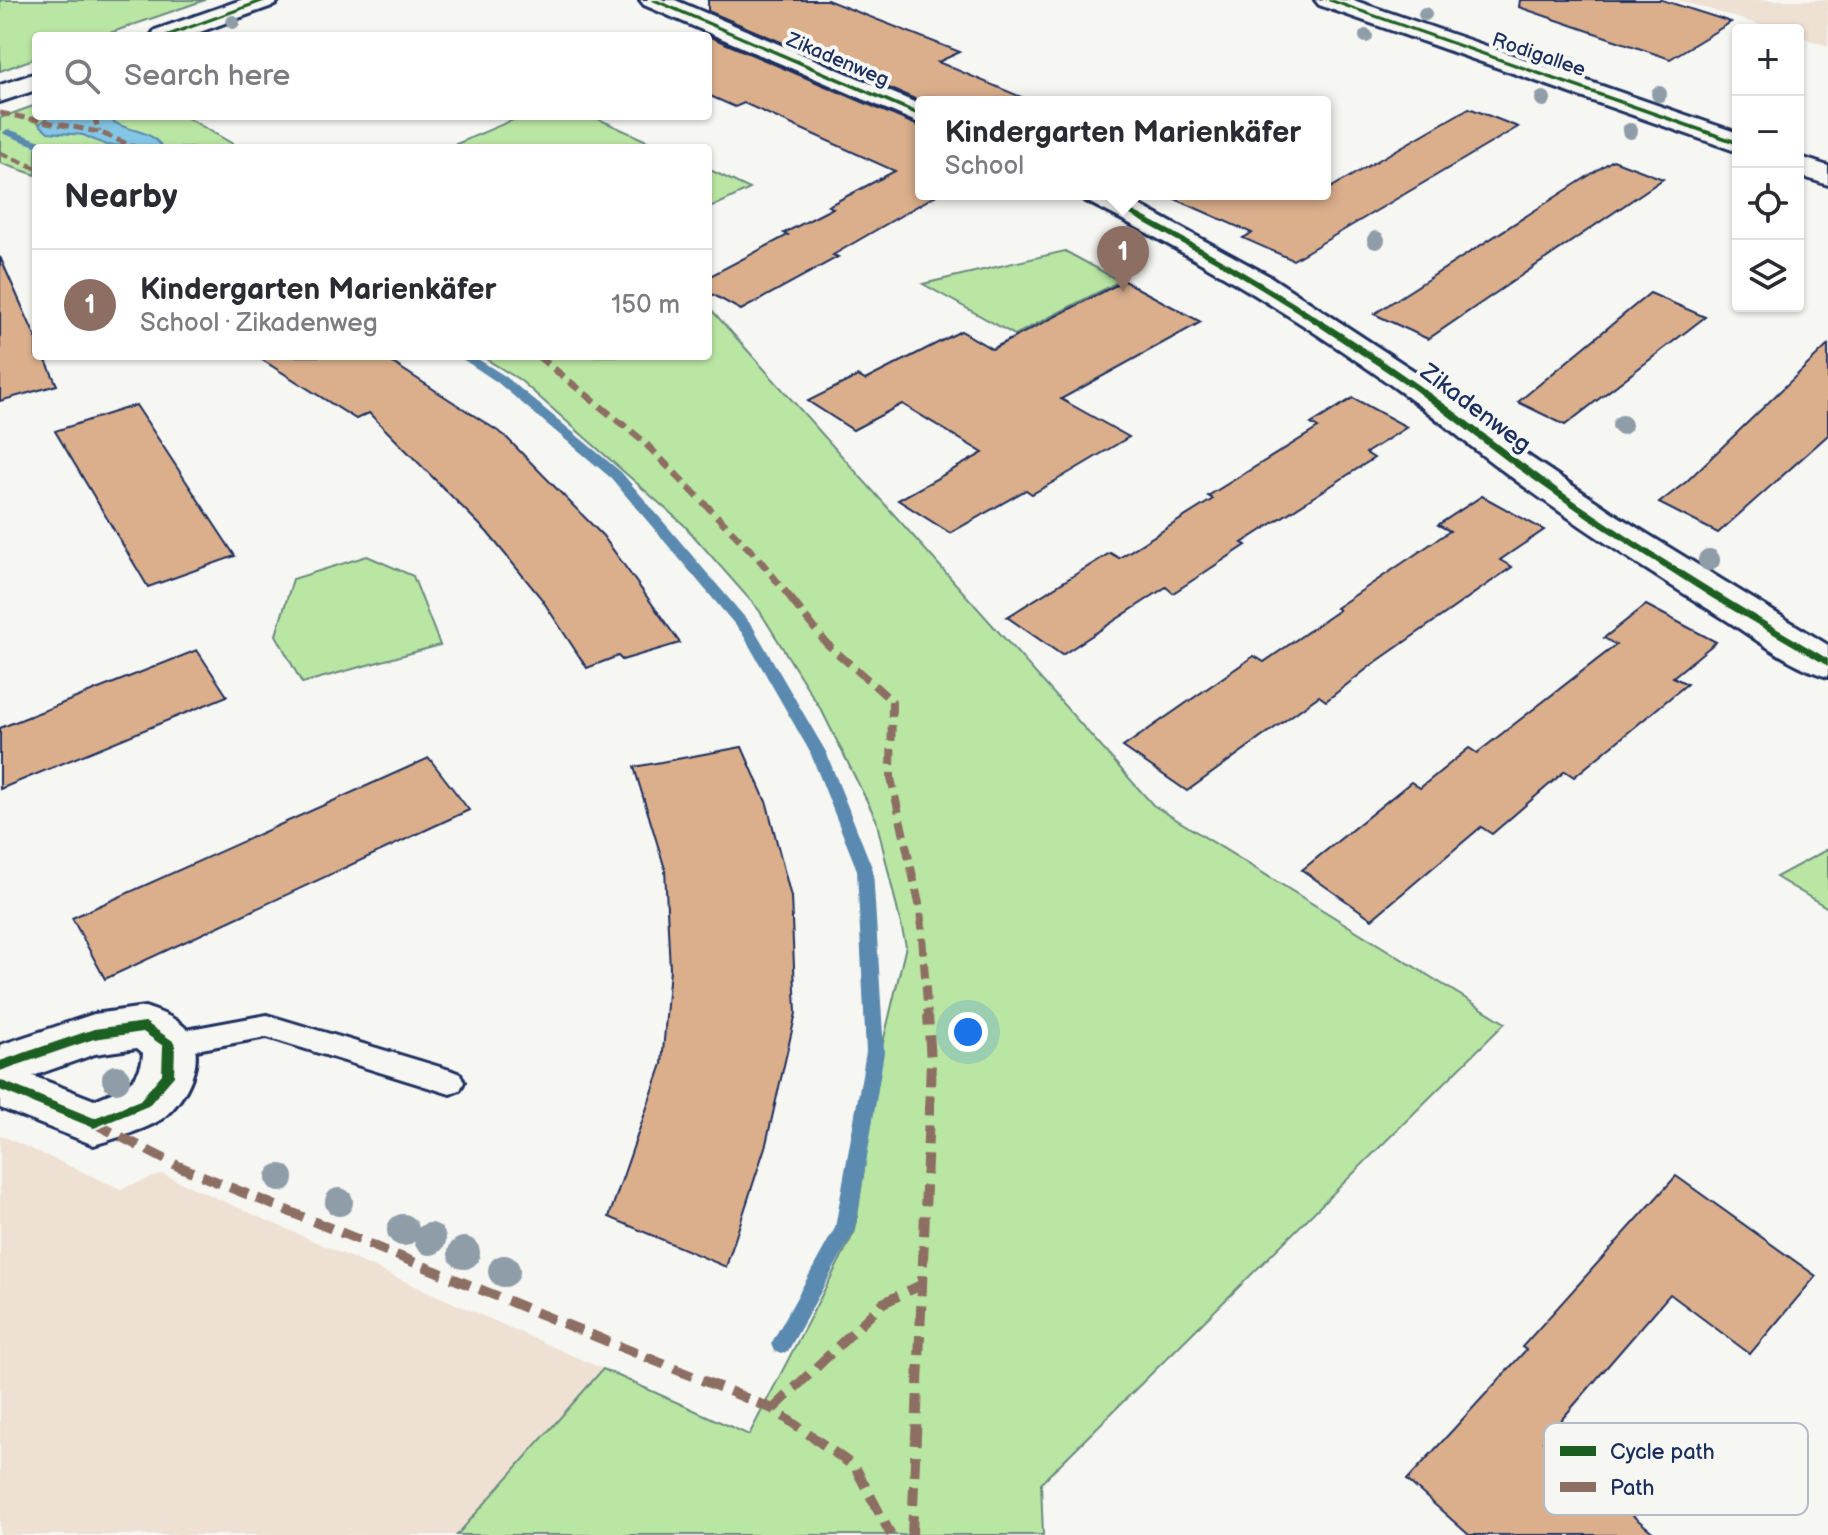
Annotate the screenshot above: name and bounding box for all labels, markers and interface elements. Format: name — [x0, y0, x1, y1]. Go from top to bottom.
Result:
map controls — [1732, 24, 1804, 312]
button: + — [1732, 24, 1804, 96]
street label: Zikadenweg — [782, 27, 892, 92]
street label: Rodigallee — [1489, 28, 1589, 82]
search box — [32, 32, 712, 120]
icon: search — [60, 54, 104, 98]
text: Search here — [124, 58, 290, 94]
popup — [915, 96, 1331, 200]
button: − — [1732, 96, 1804, 168]
text: Kindergarten Marienkäfer — [945, 115, 1301, 151]
text: School — [945, 151, 1024, 182]
button: locate — [1732, 168, 1804, 240]
text: Nearby — [64, 176, 178, 217]
pin: 1 — [1097, 226, 1149, 292]
button: layers — [1732, 240, 1804, 312]
text: Kindergarten Marienkäfer — [140, 272, 497, 308]
text: 1 — [85, 290, 95, 321]
text: 150 m — [611, 290, 680, 321]
text: School · Zikadenweg — [140, 308, 378, 339]
street label: Zikadenweg — [1414, 357, 1537, 459]
your location — [948, 1012, 988, 1052]
legend — [1544, 1423, 1808, 1515]
text: Cycle path — [1610, 1439, 1715, 1466]
text: Path — [1610, 1475, 1654, 1502]

